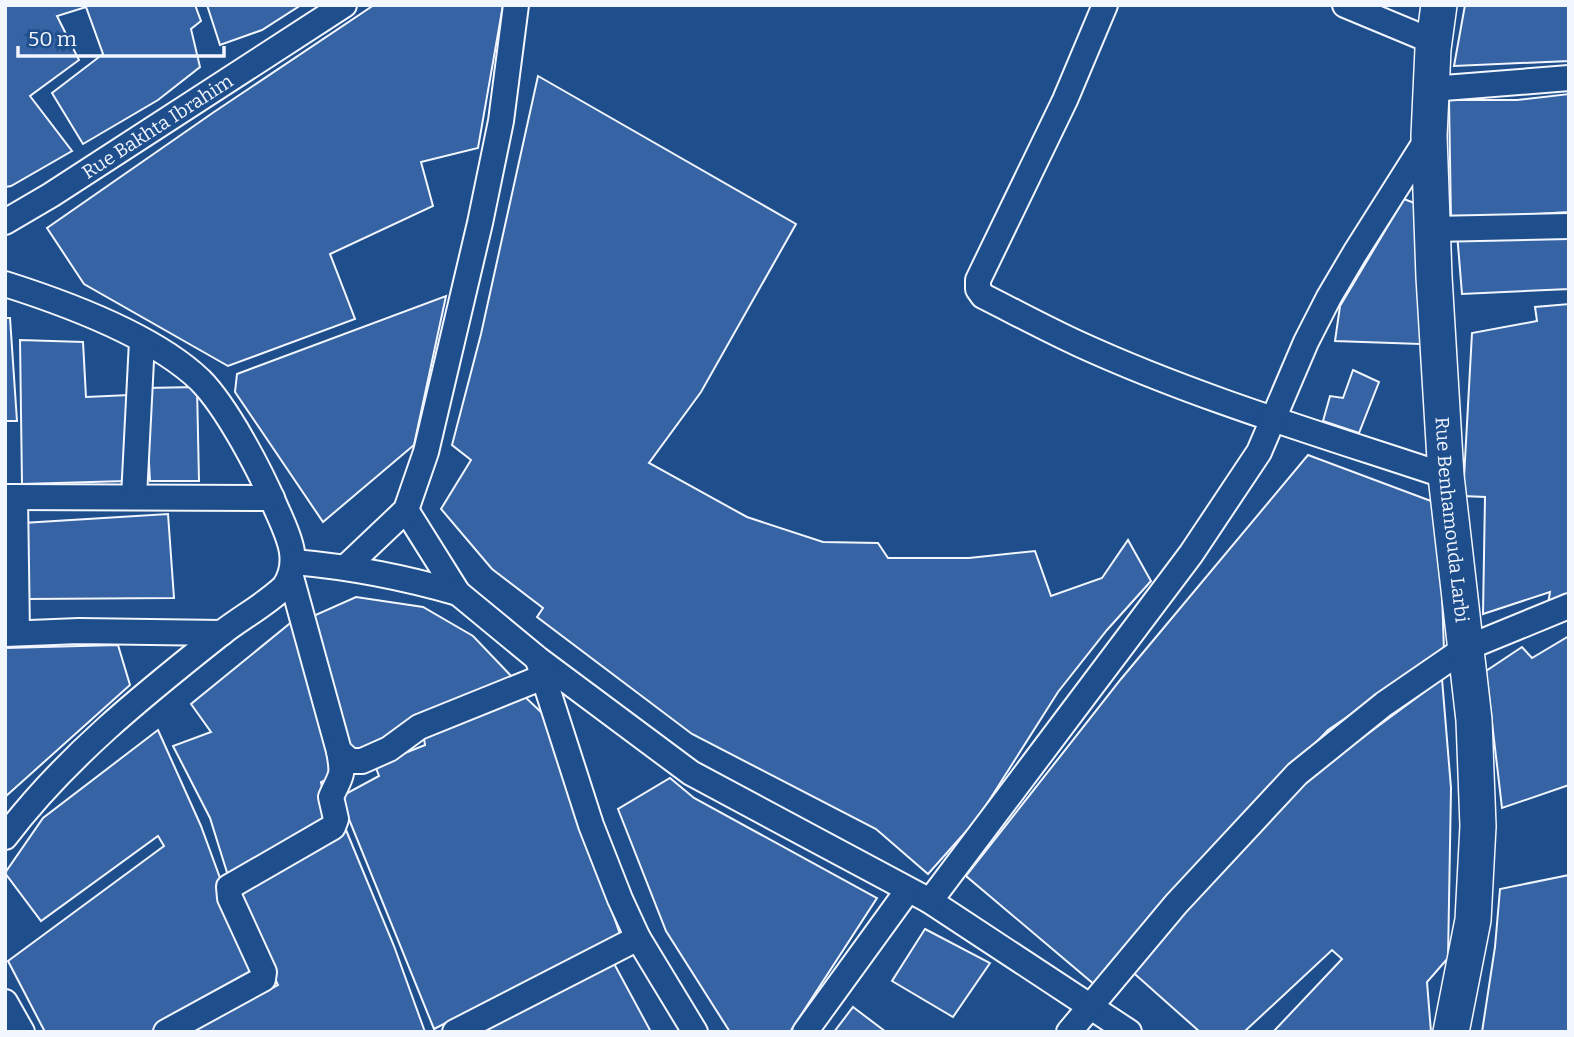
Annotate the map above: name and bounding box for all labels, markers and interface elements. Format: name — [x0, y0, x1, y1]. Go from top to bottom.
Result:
scale bar — [18, 14, 224, 58]
text: 50 m — [28, 26, 77, 52]
street label: Rue Bakhta Ibrahim — [78, 69, 237, 183]
street label: Rue Benhamouda Larbi — [1431, 416, 1474, 624]

